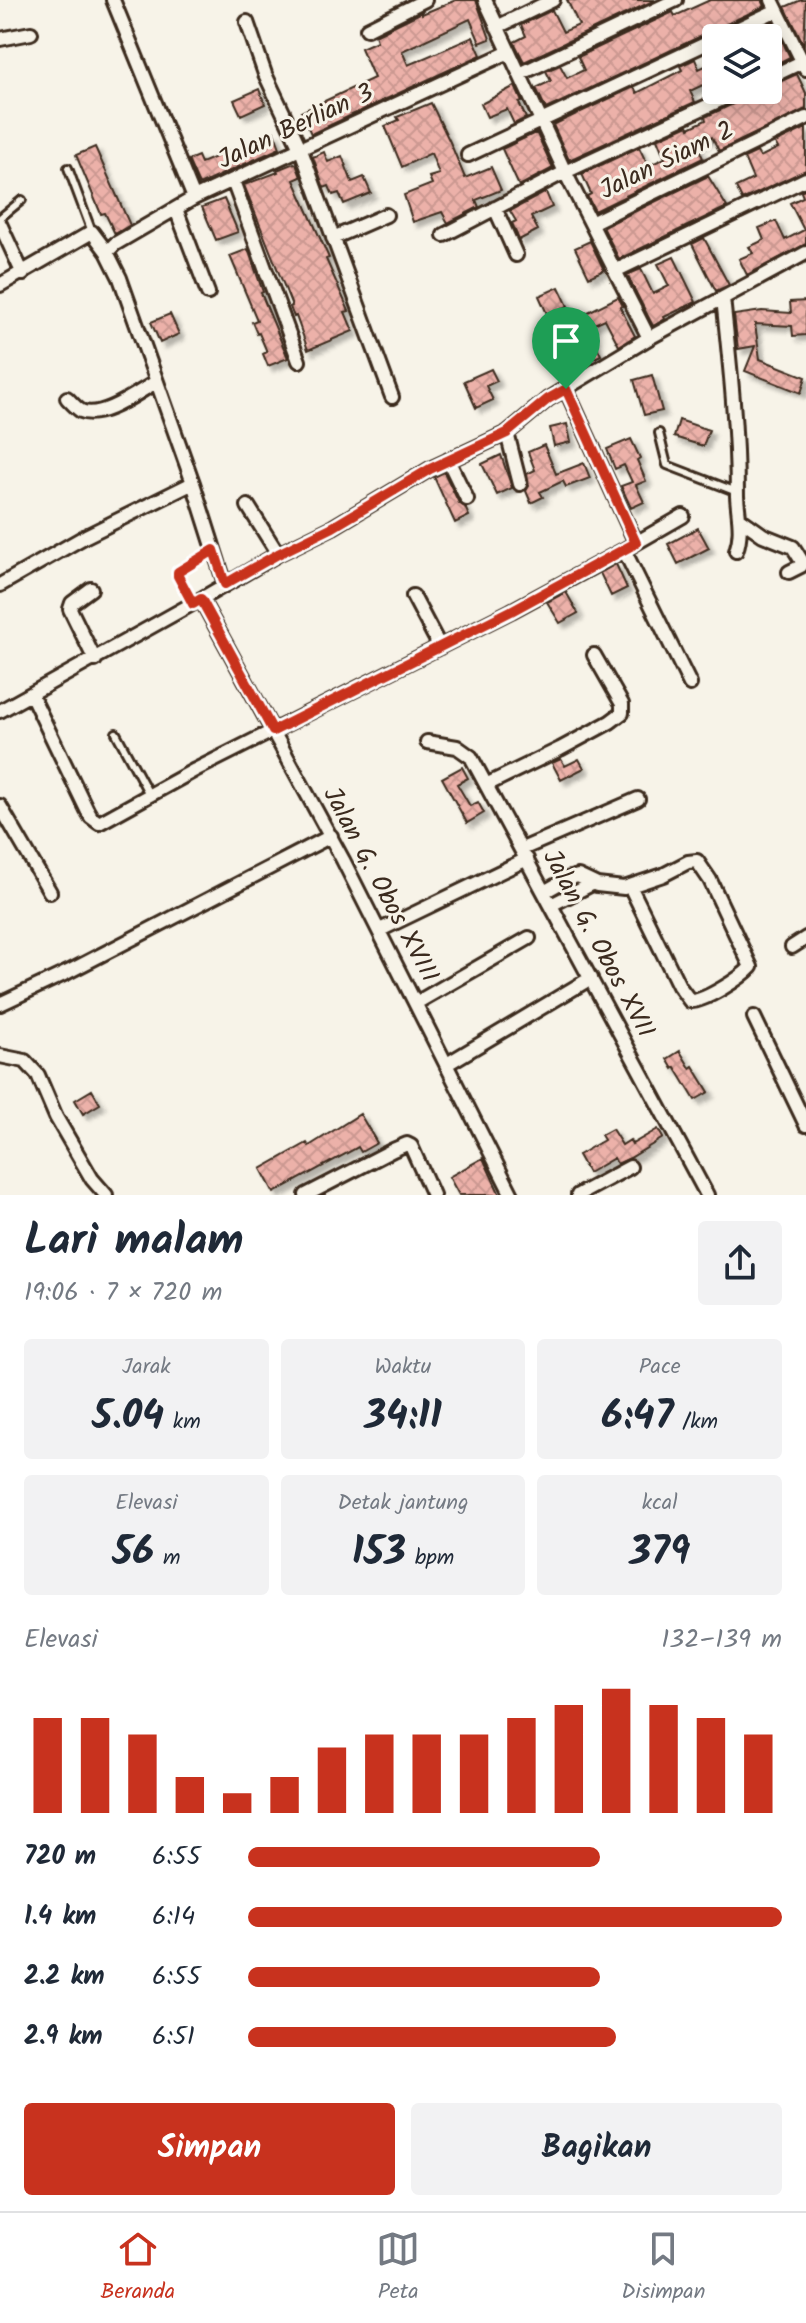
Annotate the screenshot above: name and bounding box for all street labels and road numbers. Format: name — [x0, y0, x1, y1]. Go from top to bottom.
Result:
street label: Jalan Berlian 3 — [211, 72, 381, 182]
street label: Jalan Siam 2 — [592, 110, 742, 212]
street label: Jalan G. Obos XVIII — [311, 779, 449, 991]
street label: Jalan G. Obos XVII — [530, 842, 666, 1046]

